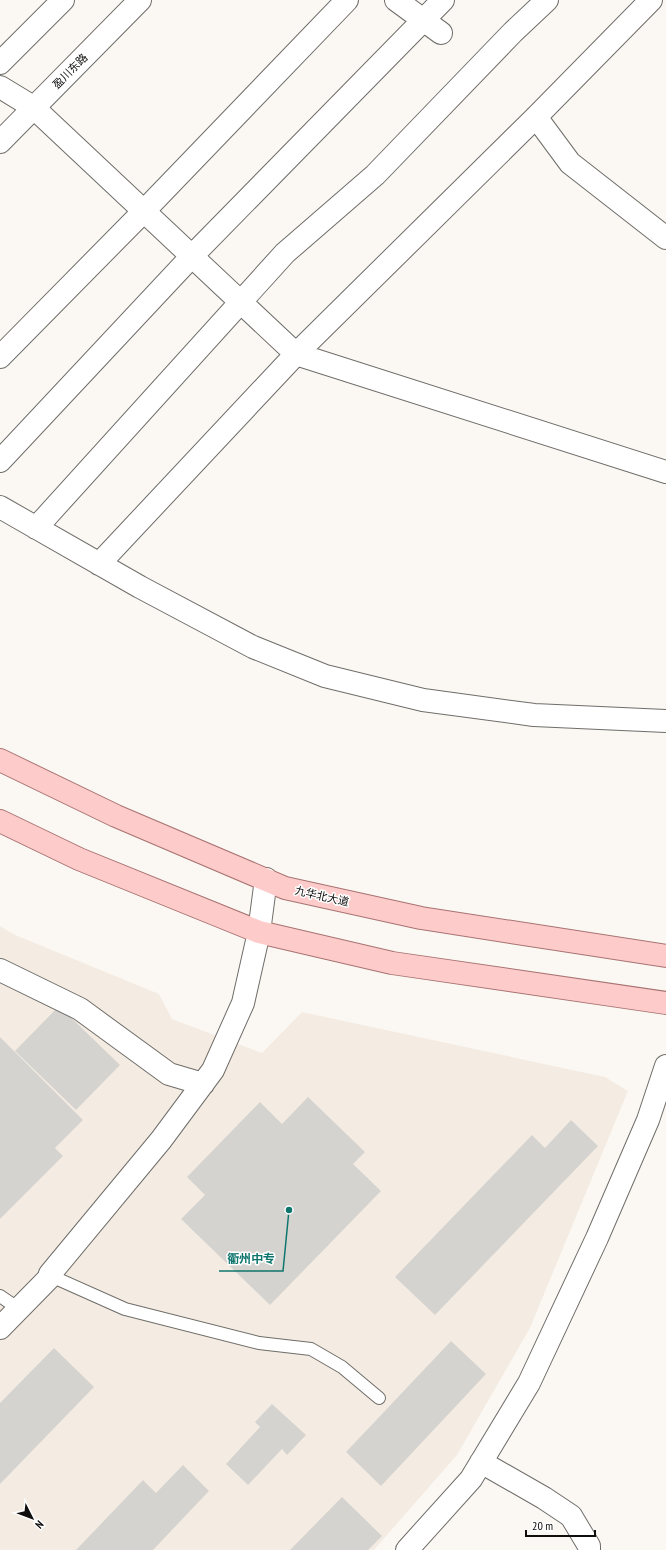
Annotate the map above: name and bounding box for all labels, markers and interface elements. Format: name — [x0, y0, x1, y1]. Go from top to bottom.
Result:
street label: 盈川东路 — [49, 50, 91, 92]
street label: 九华北大道 — [294, 883, 350, 909]
callout: 衢州中专 — [219, 1247, 283, 1271]
text: 衢州中专 — [227, 1251, 275, 1266]
north arrow — [12, 1498, 52, 1538]
scale bar — [526, 1512, 595, 1538]
text: N — [32, 1518, 47, 1532]
text: 20 m — [532, 1518, 553, 1533]

